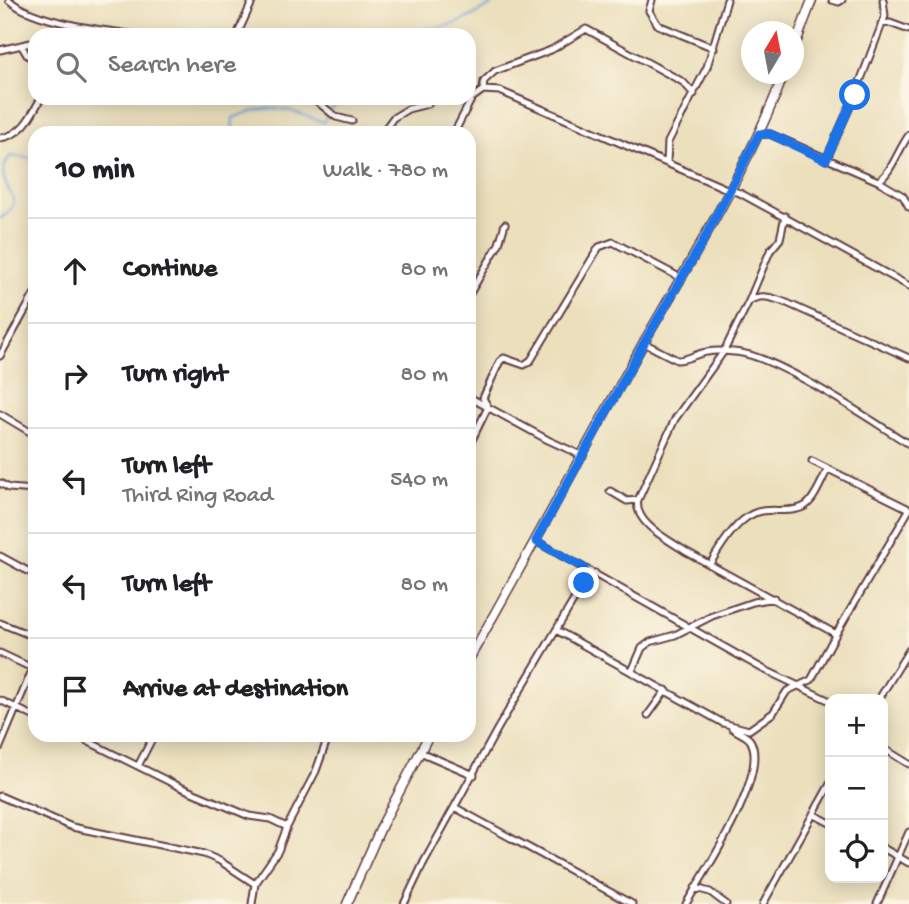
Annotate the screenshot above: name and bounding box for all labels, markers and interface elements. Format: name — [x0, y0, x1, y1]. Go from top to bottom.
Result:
north arrow — [741, 21, 804, 84]
search box — [28, 28, 476, 105]
icon: search — [52, 48, 90, 86]
text: Search here — [108, 51, 236, 82]
route start — [839, 79, 870, 110]
text: 10 min — [56, 154, 134, 189]
text: Walk · 780 m — [323, 158, 448, 185]
icon: ahead — [56, 252, 94, 290]
text: Continue — [123, 255, 217, 286]
text: 80 m — [401, 257, 448, 284]
icon: right — [56, 357, 94, 395]
text: Turn right — [123, 360, 227, 391]
text: 80 m — [401, 362, 448, 389]
text: Turn left — [123, 452, 211, 483]
icon: left — [56, 462, 94, 500]
text: 540 m — [390, 467, 448, 494]
text: Third Ring Road — [123, 483, 273, 510]
icon: left — [56, 567, 94, 605]
route end — [568, 567, 599, 598]
text: Turn left — [123, 570, 211, 601]
text: 80 m — [401, 572, 448, 599]
icon: arrive — [56, 672, 94, 710]
text: Arrive at destination — [123, 675, 348, 706]
map controls — [825, 694, 888, 883]
button: + — [825, 694, 888, 757]
button: − — [825, 757, 888, 820]
button: locate — [825, 820, 888, 883]

